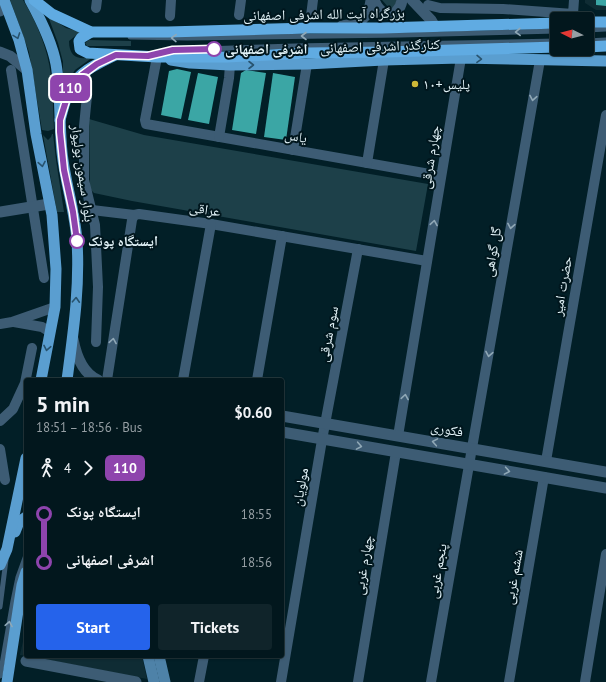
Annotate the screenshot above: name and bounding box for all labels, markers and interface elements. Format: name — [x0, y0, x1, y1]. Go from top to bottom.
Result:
street label: بزرگراه آیت الله اشرفی اصفهانی — [243, 4, 405, 24]
north arrow — [550, 12, 594, 56]
map controls — [550, 12, 594, 56]
one-way arrow — [515, 27, 521, 36]
one-way arrow — [301, 32, 307, 40]
one-way arrow — [13, 33, 21, 40]
one-way arrow — [171, 34, 177, 42]
street label: کنارگذر اشرفی اصفهانی — [320, 35, 440, 57]
place label: اشرفی اصفهانی — [225, 40, 307, 58]
marker: اشرفی اصفهانی — [206, 41, 222, 57]
one-way arrow — [476, 54, 482, 63]
one-way arrow — [248, 61, 254, 69]
line badge: 110 — [47, 75, 93, 101]
place label: پلیس+۱۰ — [423, 75, 470, 93]
text: 110 — [58, 79, 82, 97]
marker: پلیس+۱۰ — [410, 79, 420, 89]
one-way arrow — [529, 95, 538, 101]
street label: بلوار سیمون بولیوار — [67, 122, 99, 223]
street label: چهارم شرقی — [416, 124, 445, 190]
street label: یاس — [283, 125, 309, 147]
one-way arrow — [37, 161, 45, 167]
street label: عراقی — [188, 198, 222, 220]
one-way arrow — [429, 219, 438, 226]
one-way arrow — [507, 223, 516, 229]
street label: گل گواهی — [479, 226, 505, 278]
place label: ایستگاه پونک — [88, 232, 158, 250]
marker: ایستگاه پونک — [69, 233, 85, 249]
street label: حضرت امیر — [548, 255, 576, 318]
one-way arrow — [72, 297, 81, 303]
street label: سوم شرقی — [314, 304, 343, 364]
one-way arrow — [108, 338, 117, 345]
one-way arrow — [44, 345, 52, 351]
one-way arrow — [485, 351, 494, 357]
text: 5 min — [36, 390, 90, 418]
one-way arrow — [400, 394, 408, 400]
text: $0.60 — [234, 403, 272, 422]
street label: فکوری — [429, 417, 465, 441]
text: 18:51 – 18:56 · Bus — [36, 419, 142, 436]
one-way arrow — [432, 439, 438, 447]
one-way arrow — [356, 441, 362, 450]
icon: walk — [36, 457, 58, 479]
icon: forward — [77, 457, 99, 479]
text: 110 — [113, 459, 137, 477]
text: 4 — [64, 460, 71, 477]
street label: مولویان — [288, 466, 312, 508]
one-way arrow — [504, 466, 510, 474]
text: ایستگاه پونک — [66, 502, 141, 521]
text: 18:55 — [241, 506, 272, 523]
street label: چهارم غربی — [349, 534, 378, 596]
street label: پنجم غربی — [423, 542, 452, 600]
street label: ششم غربی — [499, 548, 528, 606]
text: اشرفی اصفهانی — [66, 550, 154, 569]
text: 18:56 — [241, 554, 272, 571]
button: Start — [36, 604, 150, 650]
button: Tickets — [158, 604, 272, 650]
one-way arrow — [4, 621, 13, 627]

